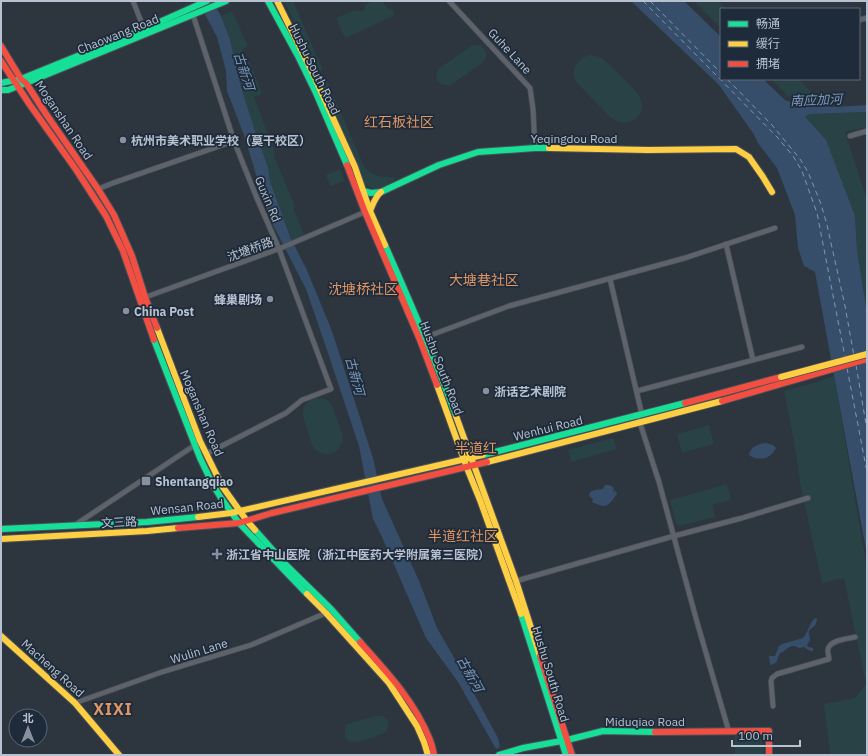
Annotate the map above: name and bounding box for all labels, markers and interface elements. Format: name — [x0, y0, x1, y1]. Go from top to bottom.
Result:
legend — [720, 8, 860, 80]
street label: Chaowang Road — [75, 11, 161, 57]
text: 畅通 — [756, 16, 780, 31]
street label: Hushu South Road — [286, 21, 344, 117]
street label: Guhe Lane — [485, 25, 535, 77]
text: 缓行 — [756, 36, 780, 51]
water label: 古新河 — [230, 50, 259, 95]
text: 拥堵 — [756, 56, 780, 71]
street label: Moganshan Road — [32, 78, 96, 162]
water label: 南应加河 — [790, 90, 845, 109]
district label: 红石板社区 — [364, 113, 434, 131]
street label: Yeqingdou Road — [530, 131, 618, 146]
place label: 杭州市美术职业学校（莫干校区） — [131, 133, 311, 148]
marker: 杭州市美术职业学校（莫干校区） — [118, 135, 128, 145]
street label: Guxin Rd — [252, 174, 284, 224]
street label: 沈塘桥路 — [225, 234, 275, 264]
district label: 大塘巷社区 — [449, 271, 519, 289]
district label: 沈塘桥社区 — [328, 280, 398, 298]
place label: 蜂巢剧场 — [214, 292, 262, 307]
marker: 蜂巢剧场 — [265, 294, 275, 304]
place label: China Post — [134, 304, 195, 319]
marker: China Post — [121, 306, 131, 316]
street label: Hushu South Road — [417, 319, 467, 417]
water label: 古新河 — [342, 355, 369, 400]
street label: Moganshan Road — [177, 368, 227, 458]
place label: 浙话艺术剧院 — [494, 384, 566, 399]
marker: 浙话艺术剧院 — [481, 386, 491, 396]
street label: Wenhui Road — [512, 412, 584, 444]
district label: 半道红 — [455, 439, 497, 457]
place label: Shentangqiao — [155, 474, 233, 489]
marker: Shentangqiao — [140, 475, 152, 487]
street label: Wensan Road — [150, 496, 224, 518]
street label: 文三路 — [101, 514, 137, 530]
district label: 半道红社区 — [428, 527, 498, 545]
place label: 浙江省中山医院（浙江中医药大学附属第三医院） — [226, 547, 490, 562]
marker: 浙江省中山医院（浙江中医药大学附属第三医院） — [211, 548, 223, 560]
street label: Hushu South Road — [529, 624, 573, 724]
street label: Wulin Lane — [169, 635, 230, 667]
street label: Macheng Road — [19, 636, 87, 700]
water label: 古新河 — [453, 653, 488, 698]
district label: XIXI — [93, 699, 133, 719]
north arrow — [8, 708, 48, 748]
text: 北 — [23, 711, 34, 725]
street label: Miduqiao Road — [605, 714, 685, 729]
scale bar — [732, 722, 800, 748]
text: 100 m — [738, 728, 773, 743]

